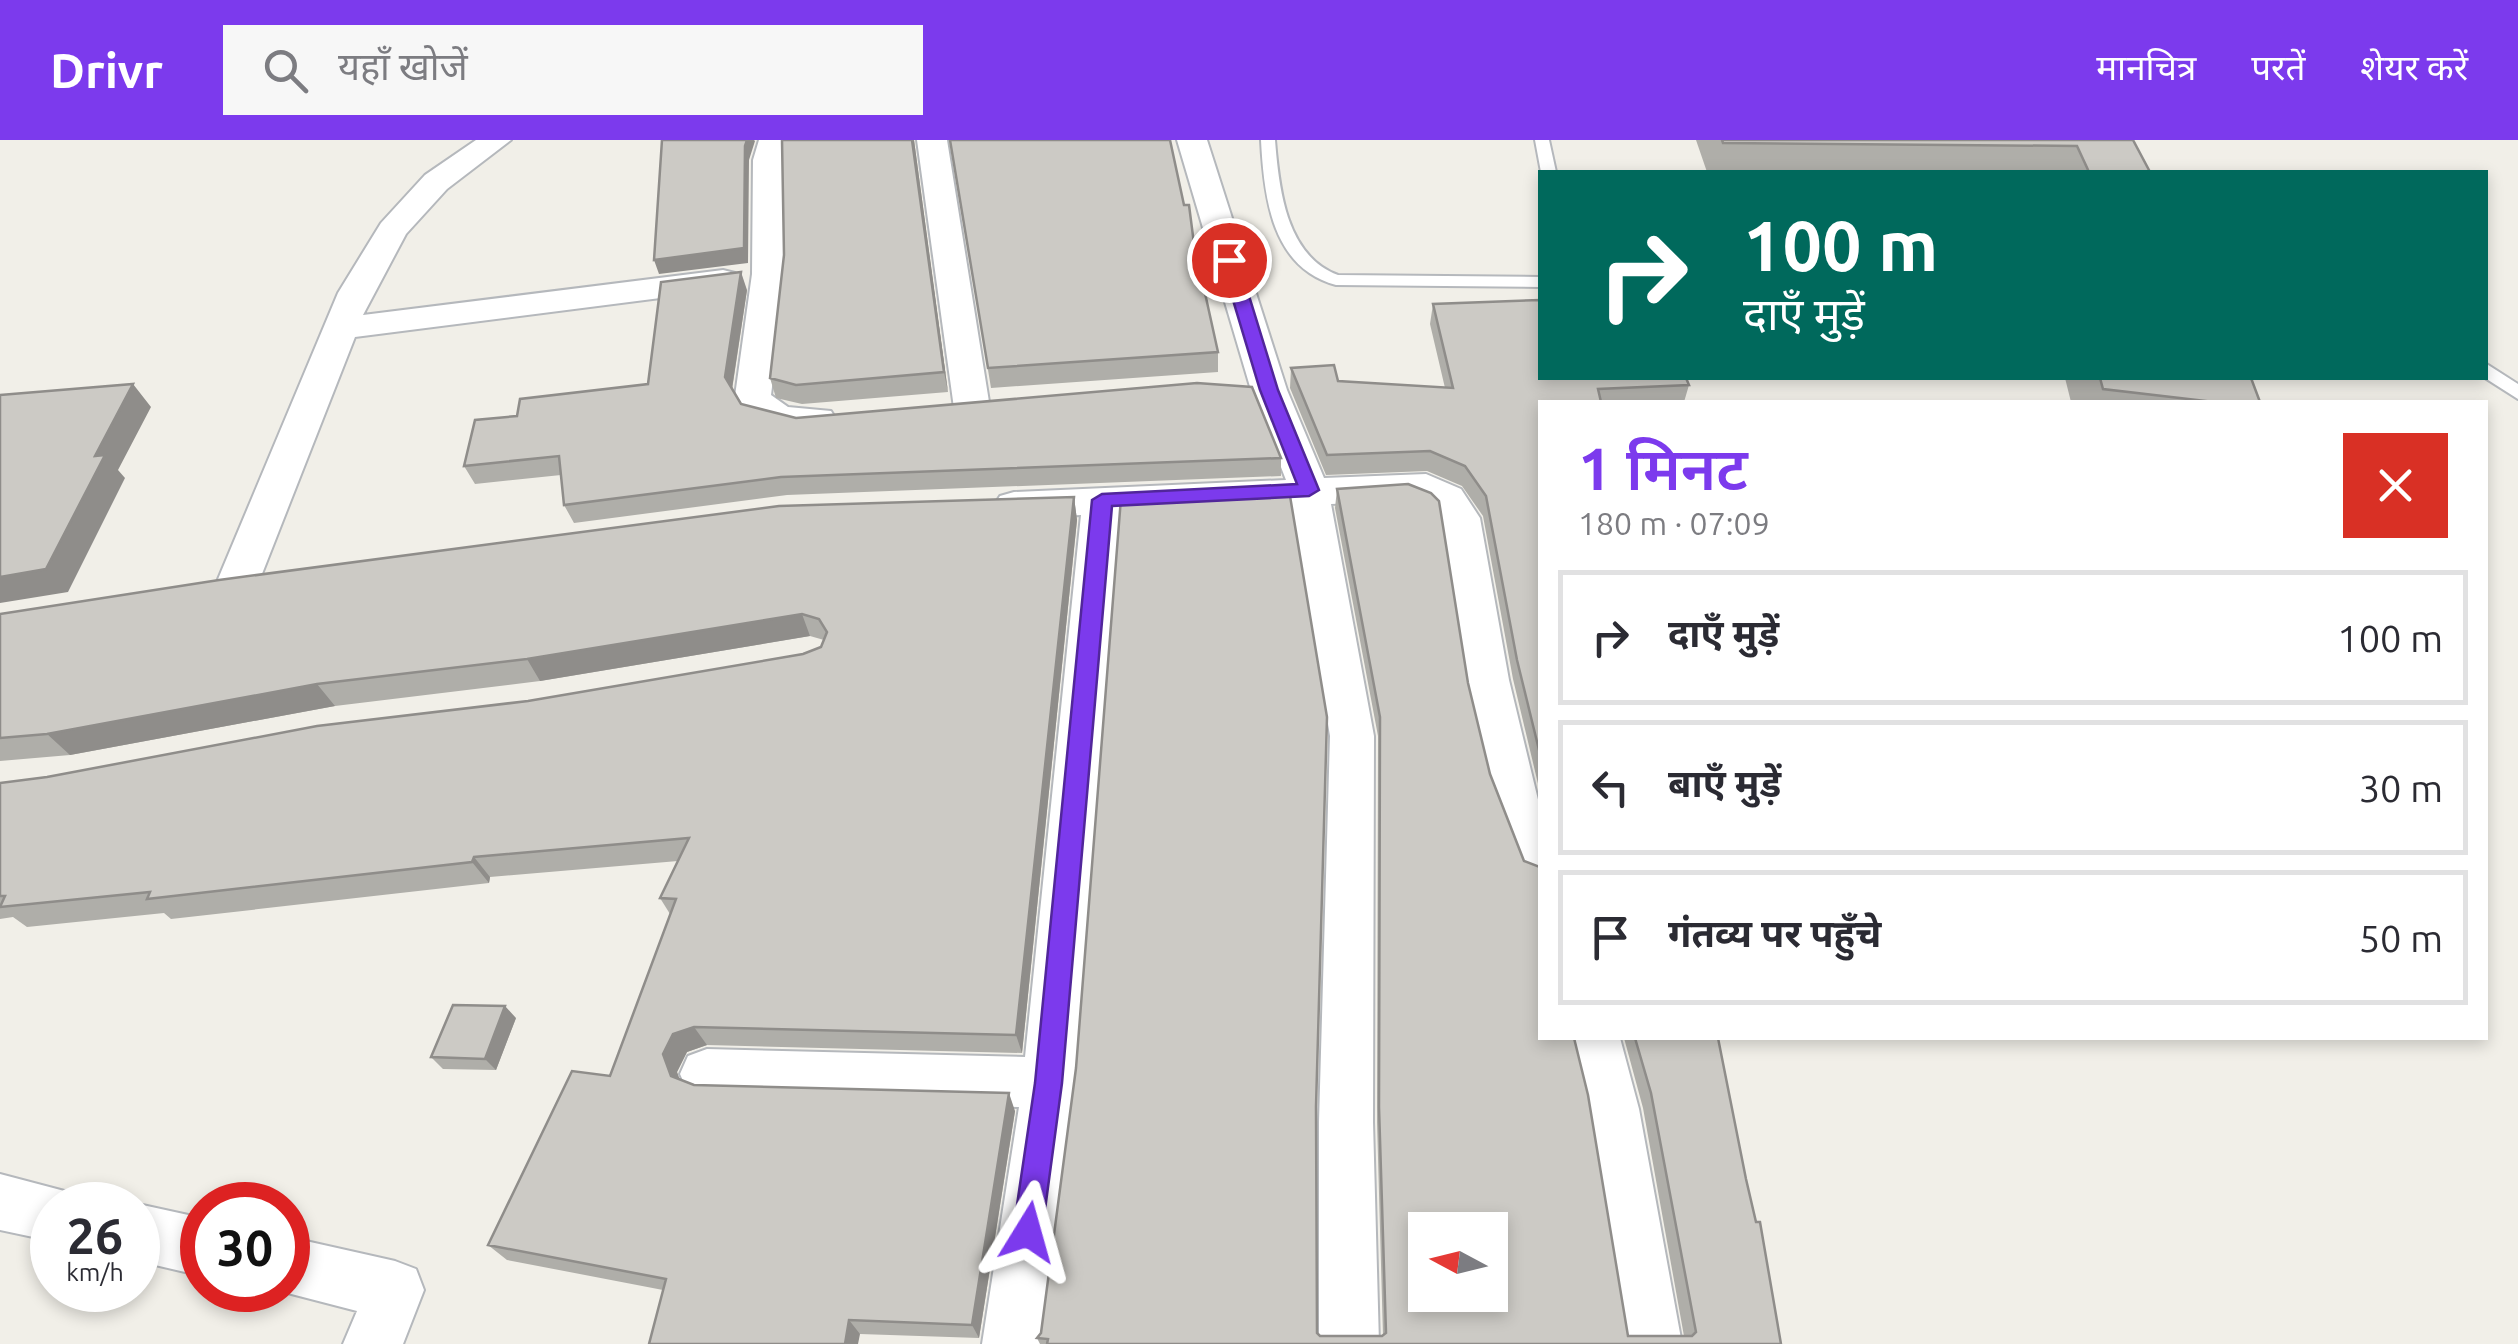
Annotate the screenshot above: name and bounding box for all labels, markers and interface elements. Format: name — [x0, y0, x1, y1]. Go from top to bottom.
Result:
search box — [223, 25, 923, 115]
text: Drivr — [50, 43, 163, 97]
icon: search — [258, 43, 313, 98]
text: यहाँ खोजें — [338, 45, 468, 87]
text: मानचित्र — [2096, 47, 2196, 87]
text: परतें — [2251, 47, 2305, 87]
text: शेयर करें — [2360, 47, 2468, 87]
text: 100 m — [1743, 206, 1938, 284]
icon: right — [1578, 210, 1708, 340]
pin — [1187, 218, 1272, 303]
icon: arrive — [1202, 233, 1257, 288]
text: दाएँ मुड़ें — [1743, 288, 1865, 339]
button: close — [2343, 433, 2448, 538]
text: 1 मिनट — [1578, 434, 1748, 501]
text: 180 m · 07:09 — [1578, 505, 1770, 541]
icon: right — [1583, 610, 1638, 665]
text: दाएँ मुड़ें — [1668, 612, 1779, 654]
text: 100 m — [2337, 617, 2443, 659]
icon: left — [1583, 760, 1638, 815]
text: बाएँ मुड़ें — [1668, 762, 1781, 804]
text: 30 m — [2359, 767, 2443, 809]
icon: arrive — [1583, 910, 1638, 965]
text: गंतव्य पर पहुँचे — [1668, 912, 1881, 954]
text: 50 m — [2359, 917, 2443, 959]
position arrow — [976, 1180, 1080, 1284]
speed limit sign: 30 — [180, 1182, 310, 1312]
text: 26 — [67, 1207, 123, 1263]
north arrow — [1408, 1212, 1508, 1312]
map controls — [1408, 1212, 1508, 1312]
text: km/h — [66, 1258, 124, 1286]

